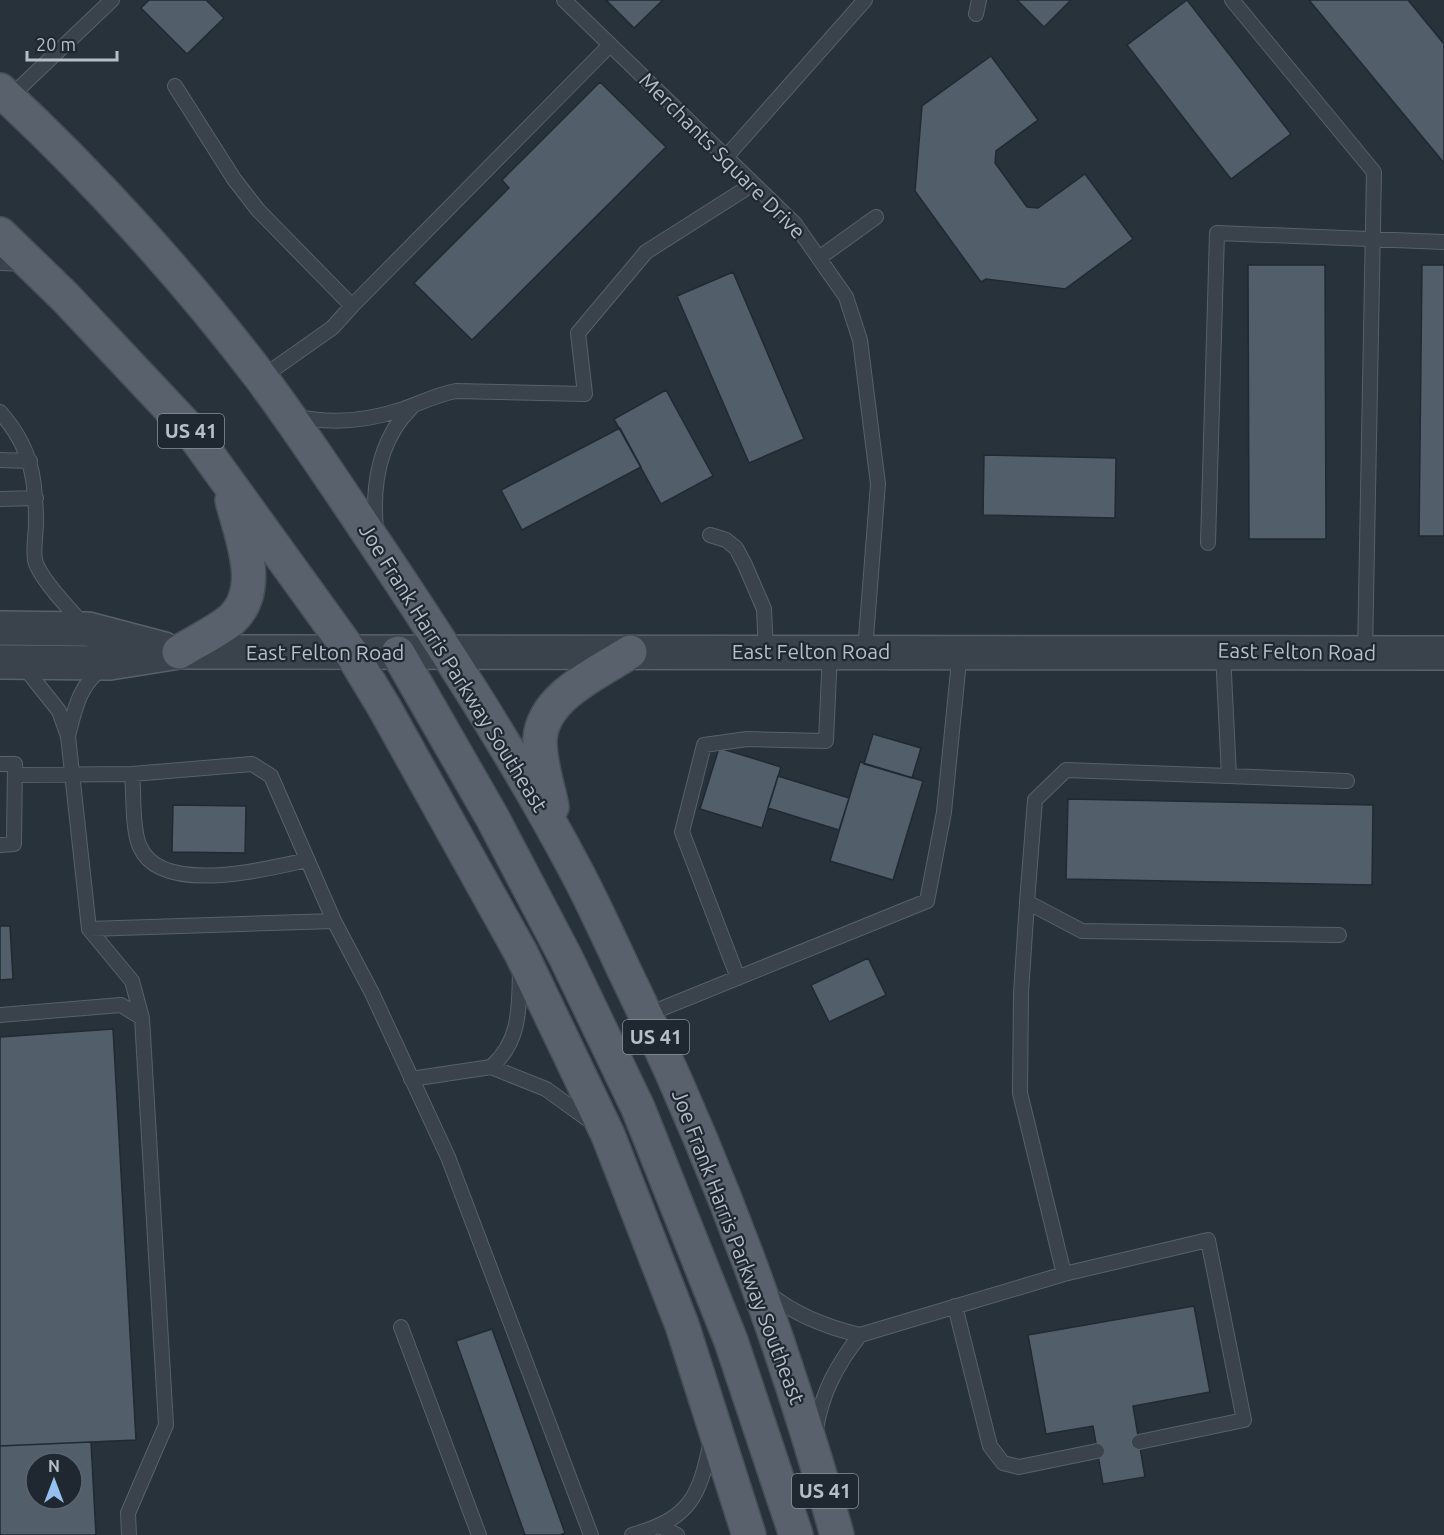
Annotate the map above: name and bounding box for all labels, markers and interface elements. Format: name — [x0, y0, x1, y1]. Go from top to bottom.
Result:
scale bar — [27, 24, 117, 62]
text: 20 m — [36, 34, 76, 54]
street label: Merchants Square Drive — [635, 67, 811, 243]
road number: US 41 — [158, 414, 224, 448]
street label: Joe Frank Harris Parkway Southeast — [355, 519, 553, 816]
street label: East Felton Road — [1218, 638, 1376, 664]
street label: East Felton Road — [732, 639, 890, 663]
street label: East Felton Road — [246, 640, 404, 664]
road number: US 41 — [623, 1020, 689, 1054]
street label: Joe Frank Harris Parkway Southeast — [668, 1086, 810, 1407]
north arrow — [24, 1451, 84, 1511]
text: N — [48, 1457, 60, 1475]
road number: US 41 — [792, 1474, 858, 1508]

